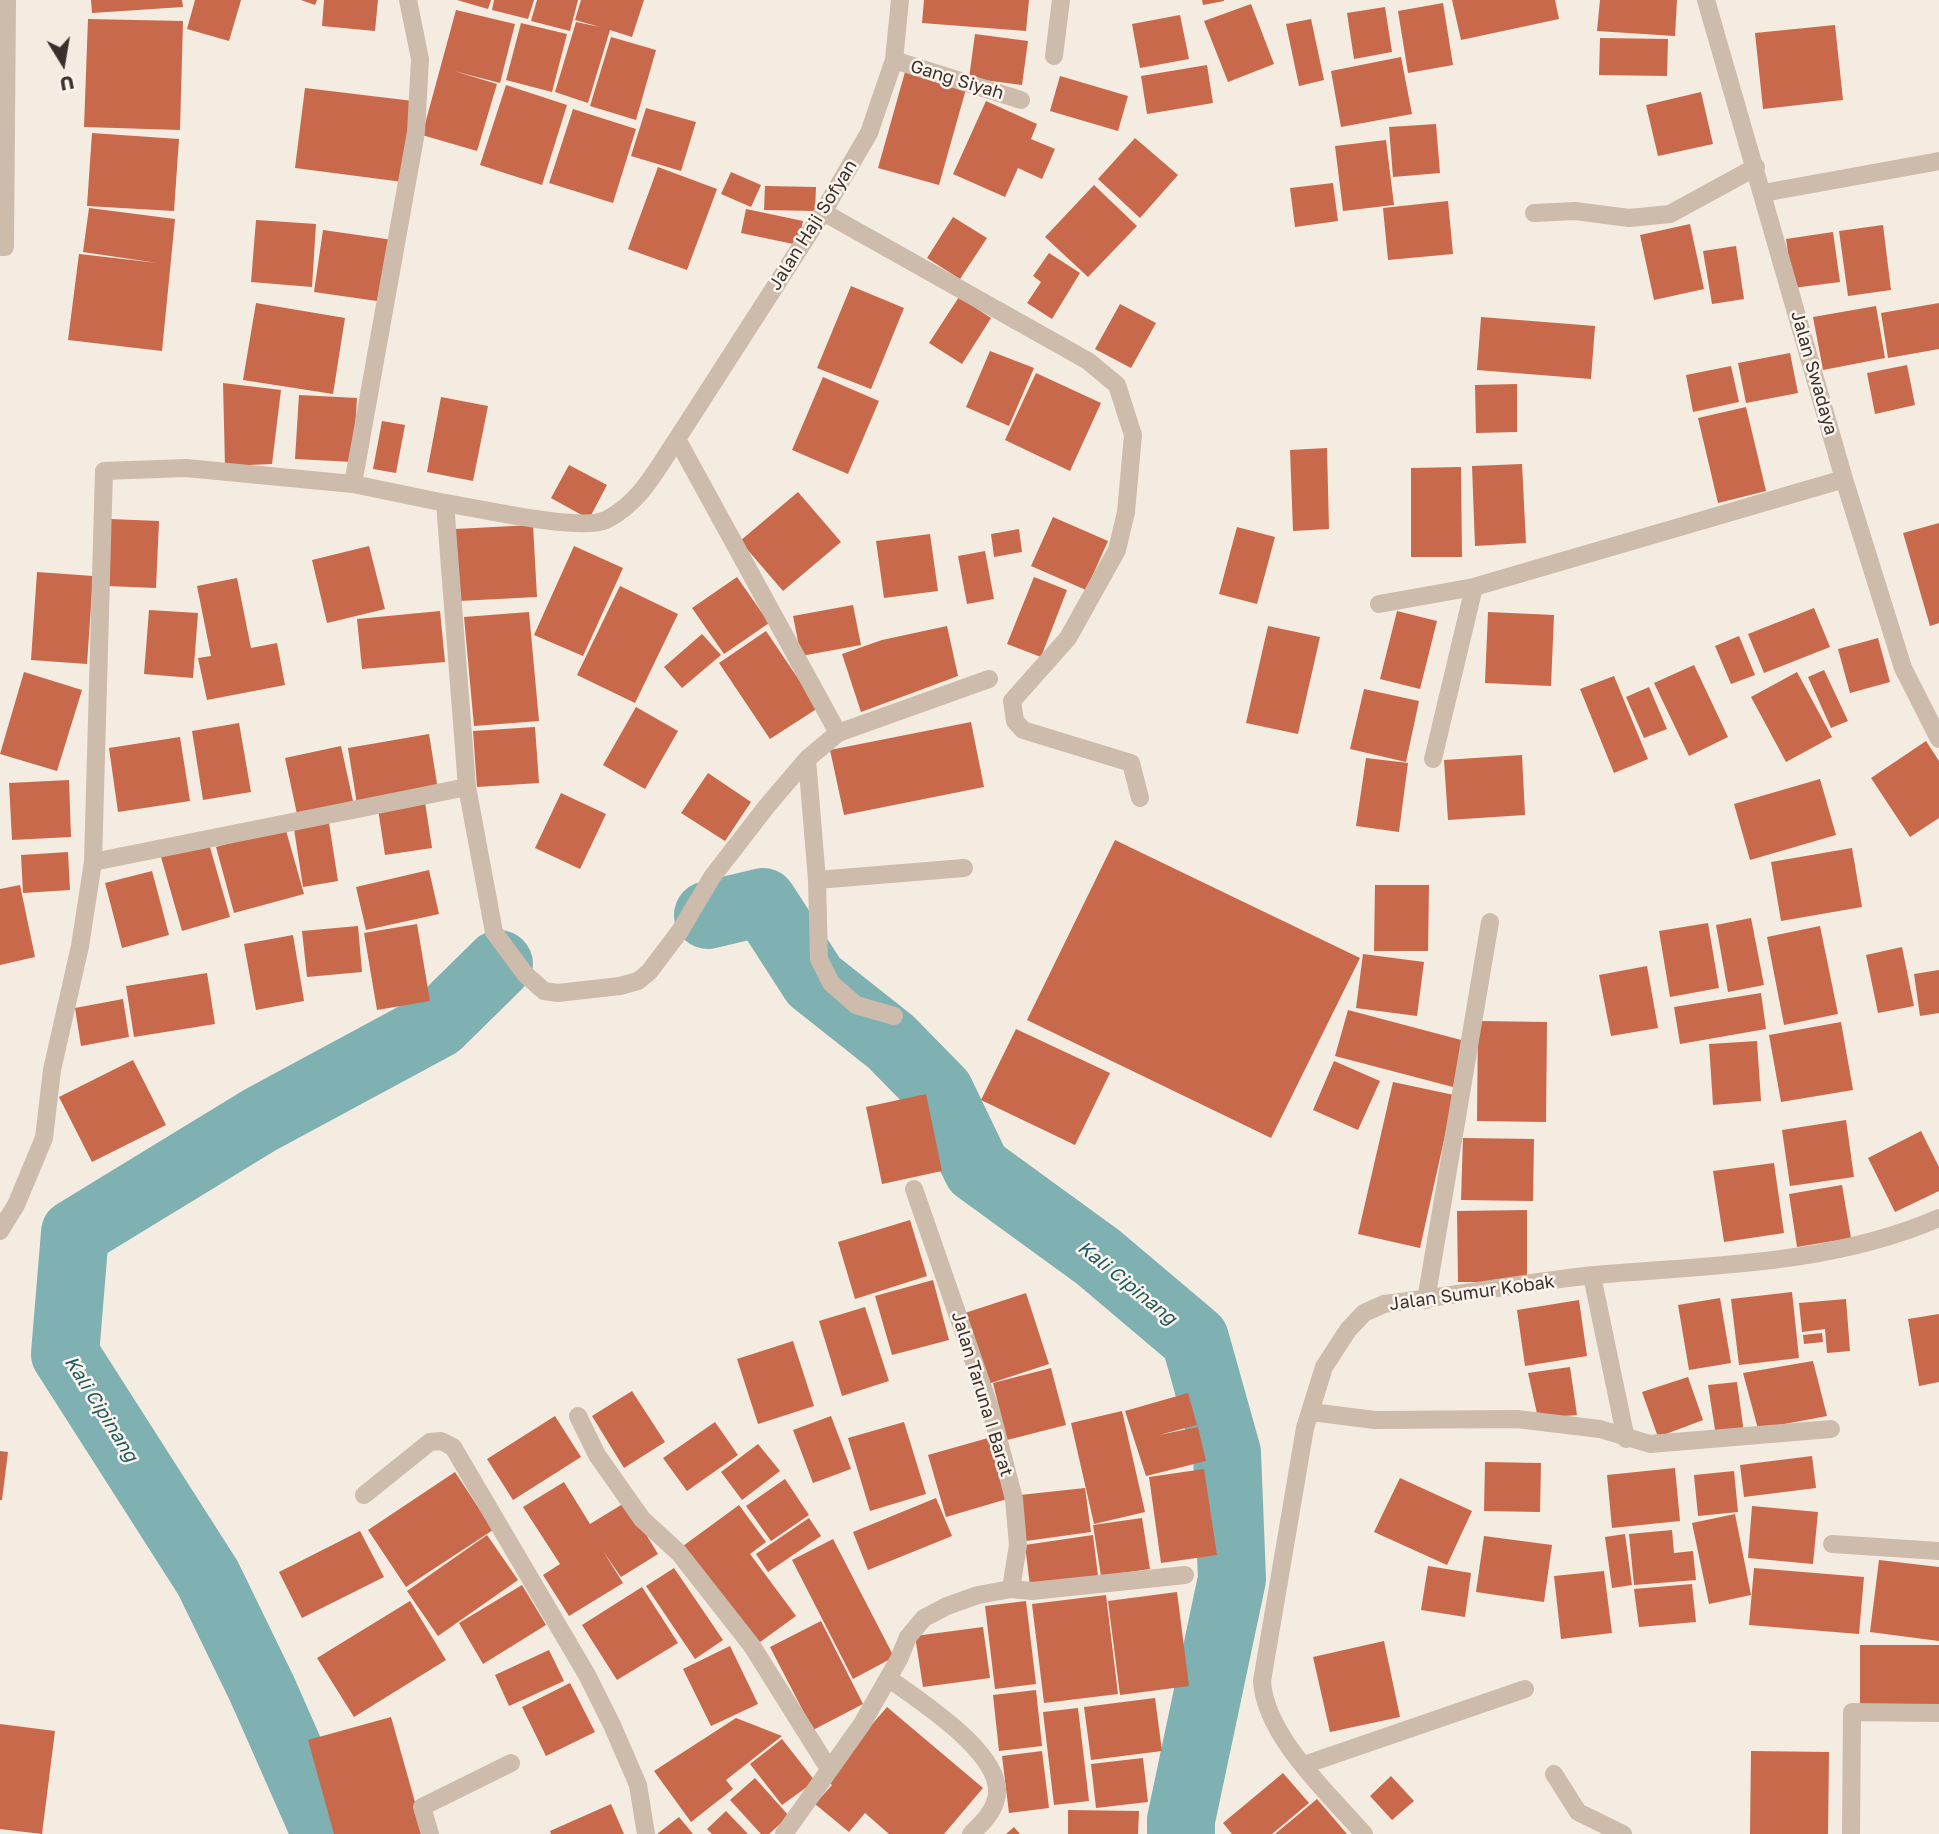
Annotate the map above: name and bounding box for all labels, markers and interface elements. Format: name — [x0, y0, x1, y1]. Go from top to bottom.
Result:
north arrow — [28, 28, 98, 98]
street label: Gang Siyah — [908, 56, 1006, 104]
text: U — [58, 71, 76, 97]
street label: Jalan Haji Sofyan — [764, 156, 862, 294]
street label: Jalan Swadaya — [1786, 309, 1842, 437]
water label: Kali Cipinang — [1073, 1236, 1181, 1330]
street label: Jalan Sumur Kobak — [1388, 1271, 1556, 1315]
street label: Jalan Taruna I Barat — [947, 1309, 1017, 1479]
water label: Kali Cipinang — [59, 1352, 143, 1466]

